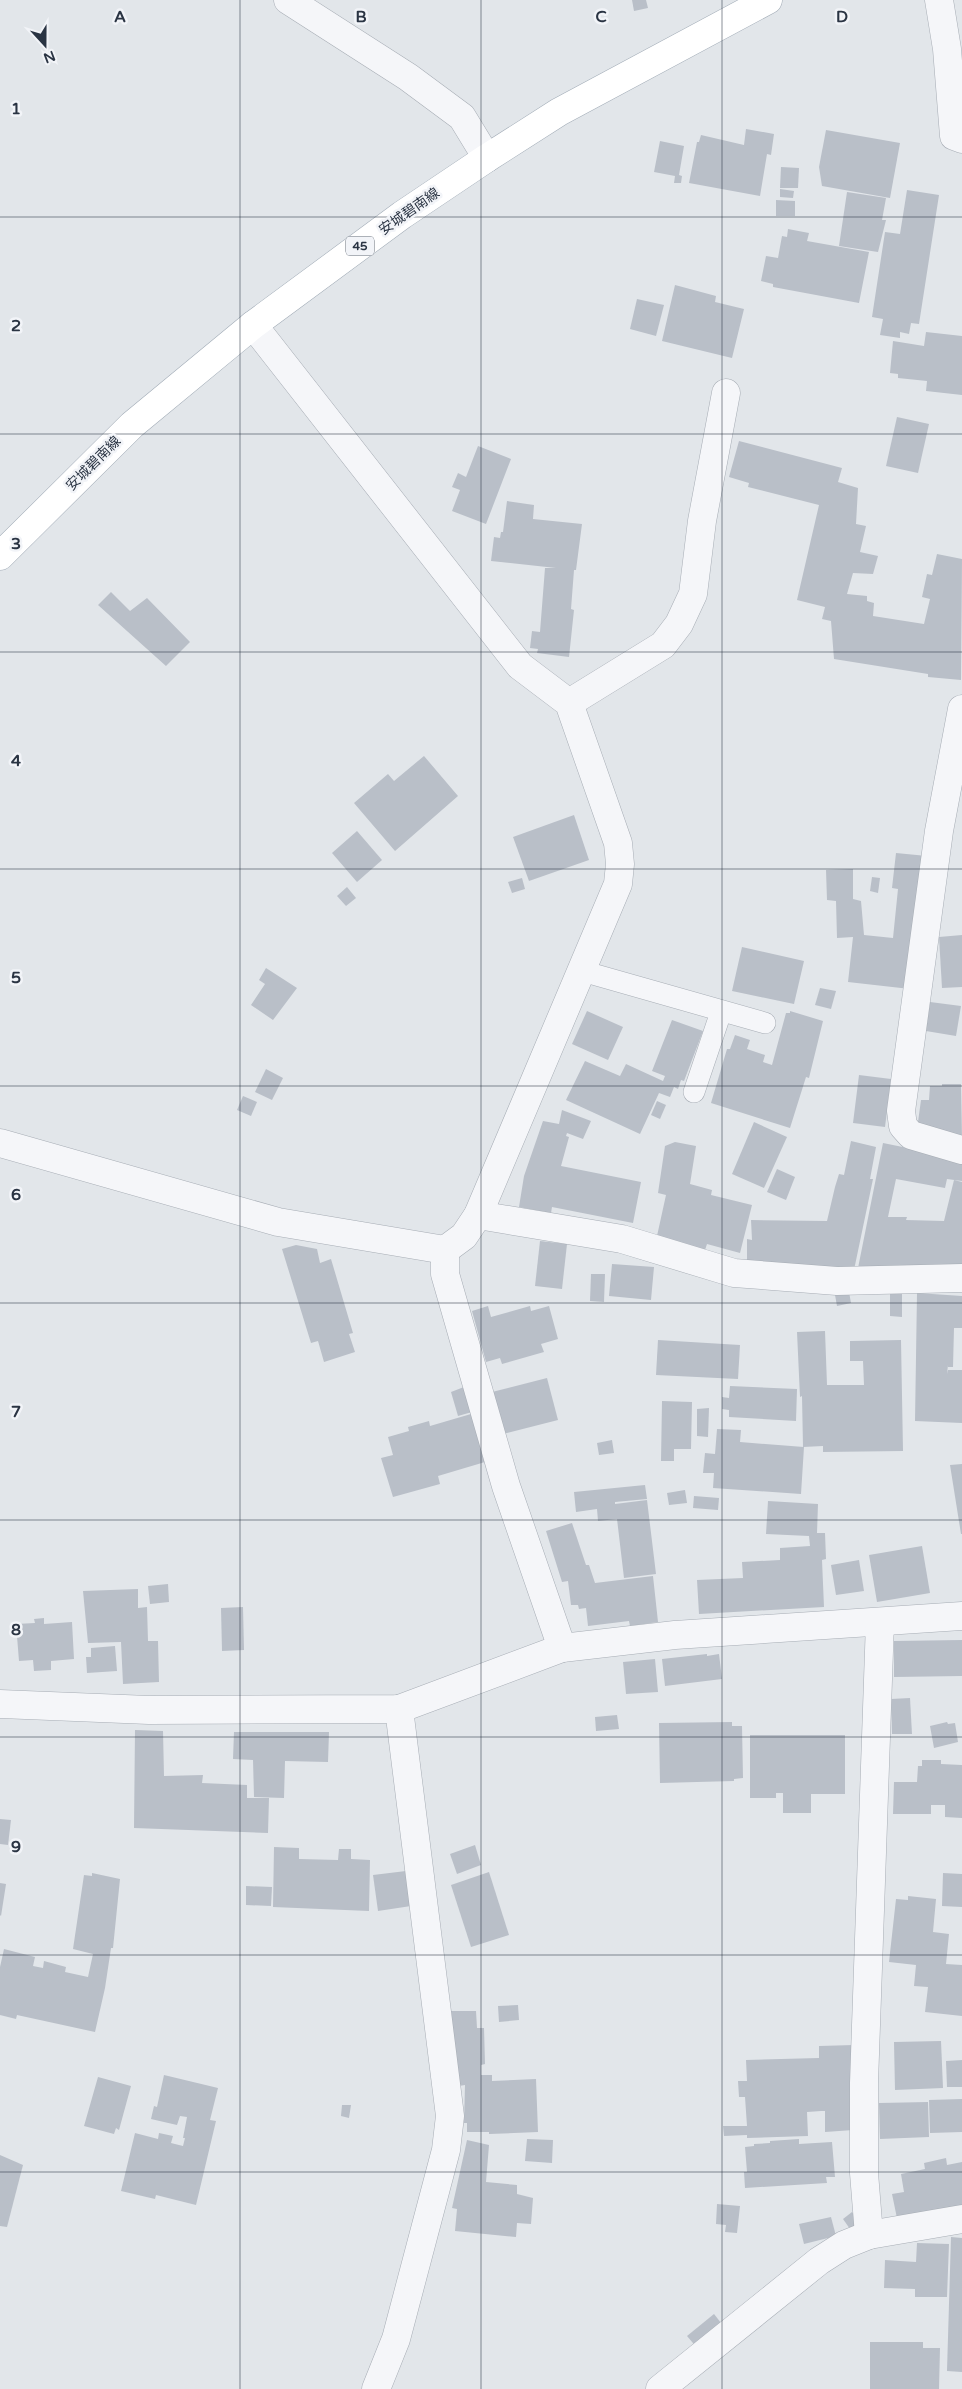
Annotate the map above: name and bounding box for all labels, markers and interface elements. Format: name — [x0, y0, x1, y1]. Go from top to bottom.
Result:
text: A — [114, 7, 126, 27]
text: B — [355, 7, 367, 27]
text: C — [595, 7, 607, 27]
text: D — [836, 7, 848, 27]
north arrow — [20, 20, 70, 70]
text: N — [41, 47, 58, 67]
text: 1 — [11, 99, 21, 119]
street label: 安城碧南線 — [376, 184, 443, 238]
road number: 45 — [346, 237, 374, 256]
text: 2 — [11, 316, 21, 336]
street label: 安城碧南線 — [63, 433, 124, 494]
text: 3 — [11, 534, 21, 554]
text: 4 — [11, 751, 21, 771]
text: 5 — [11, 968, 21, 988]
text: 6 — [11, 1185, 21, 1205]
text: 7 — [11, 1402, 21, 1422]
text: 8 — [11, 1620, 21, 1640]
text: 9 — [11, 1837, 21, 1857]

